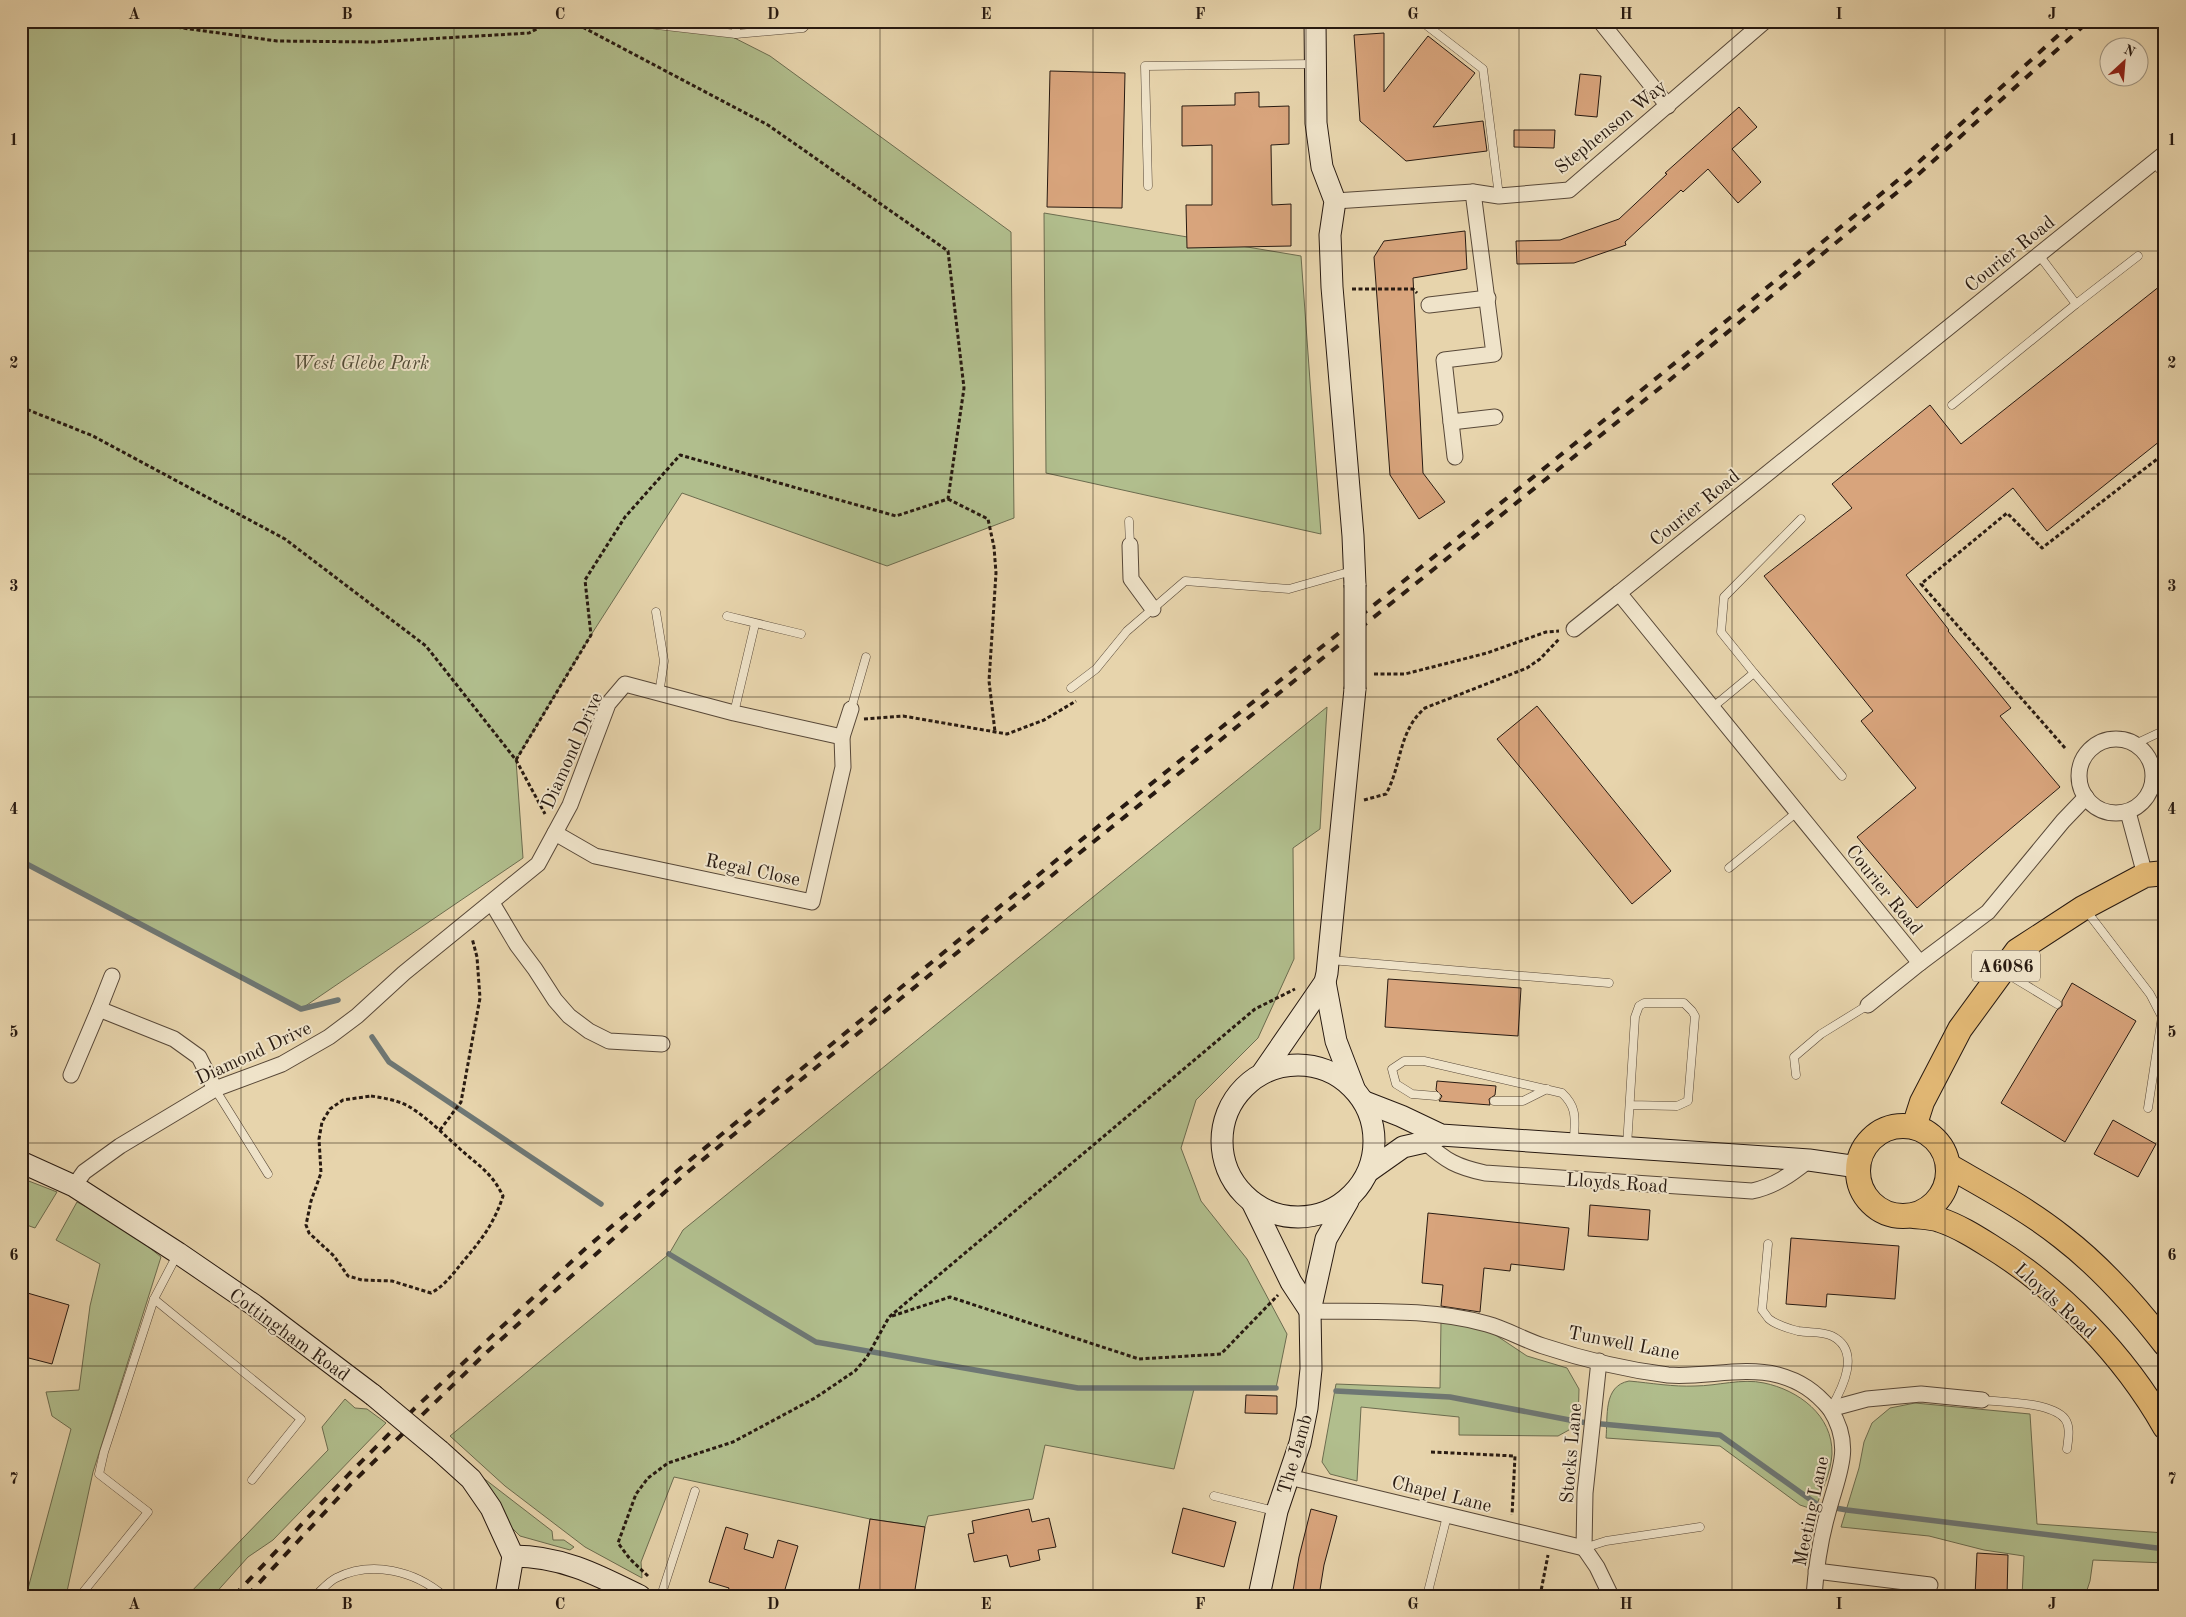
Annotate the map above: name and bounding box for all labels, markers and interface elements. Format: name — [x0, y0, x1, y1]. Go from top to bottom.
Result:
text: A — [128, 7, 140, 23]
text: B — [341, 7, 353, 23]
text: C — [555, 7, 565, 23]
text: D — [767, 7, 779, 23]
text: E — [980, 7, 992, 23]
text: F — [1195, 7, 1206, 23]
text: G — [1407, 7, 1419, 23]
text: H — [1619, 7, 1633, 23]
text: I — [1835, 7, 1843, 23]
text: J — [2048, 7, 2057, 23]
north arrow — [2098, 38, 2148, 88]
text: N — [2121, 43, 2137, 60]
street label: Stephenson Way — [1552, 77, 1671, 179]
text: 1 — [9, 133, 19, 149]
text: 1 — [2167, 133, 2177, 149]
street label: Courier Road — [1962, 213, 2059, 297]
park label: West Glebe Park — [293, 355, 429, 374]
text: 2 — [9, 356, 19, 372]
text: 2 — [2167, 356, 2177, 372]
street label: Courier Road — [1647, 467, 1744, 551]
text: 3 — [9, 579, 19, 595]
text: 3 — [2167, 579, 2177, 595]
street label: Diamond Drive — [539, 690, 607, 812]
text: 4 — [9, 802, 19, 818]
text: 4 — [2167, 802, 2177, 818]
street label: Courier Road — [1841, 842, 1925, 939]
street label: Regal Close — [703, 852, 802, 891]
road number: A6086 — [1972, 950, 2040, 981]
street label: Diamond Drive — [193, 1019, 315, 1089]
text: 5 — [9, 1025, 19, 1041]
text: 5 — [2167, 1025, 2177, 1041]
street label: Lloyds Road — [1565, 1171, 1669, 1198]
text: 6 — [9, 1248, 19, 1264]
text: 6 — [2167, 1248, 2177, 1264]
street label: Lloyds Road — [2010, 1261, 2099, 1343]
street label: Cottingham Road — [225, 1286, 352, 1386]
street label: Tunwell Lane — [1566, 1324, 1681, 1365]
street label: Stocks Lane — [1559, 1402, 1586, 1504]
street label: The Jamb — [1276, 1412, 1317, 1497]
street label: Meeting Lane — [1791, 1455, 1833, 1568]
text: 7 — [9, 1472, 19, 1488]
text: 7 — [2167, 1472, 2177, 1488]
street label: Chapel Lane — [1389, 1474, 1493, 1517]
text: A — [128, 1597, 140, 1613]
text: B — [341, 1597, 353, 1613]
text: C — [555, 1597, 565, 1613]
text: D — [767, 1597, 779, 1613]
text: E — [980, 1597, 992, 1613]
text: F — [1195, 1597, 1206, 1613]
text: G — [1407, 1597, 1419, 1613]
text: H — [1619, 1597, 1633, 1613]
text: I — [1835, 1597, 1843, 1613]
text: J — [2048, 1597, 2057, 1613]

